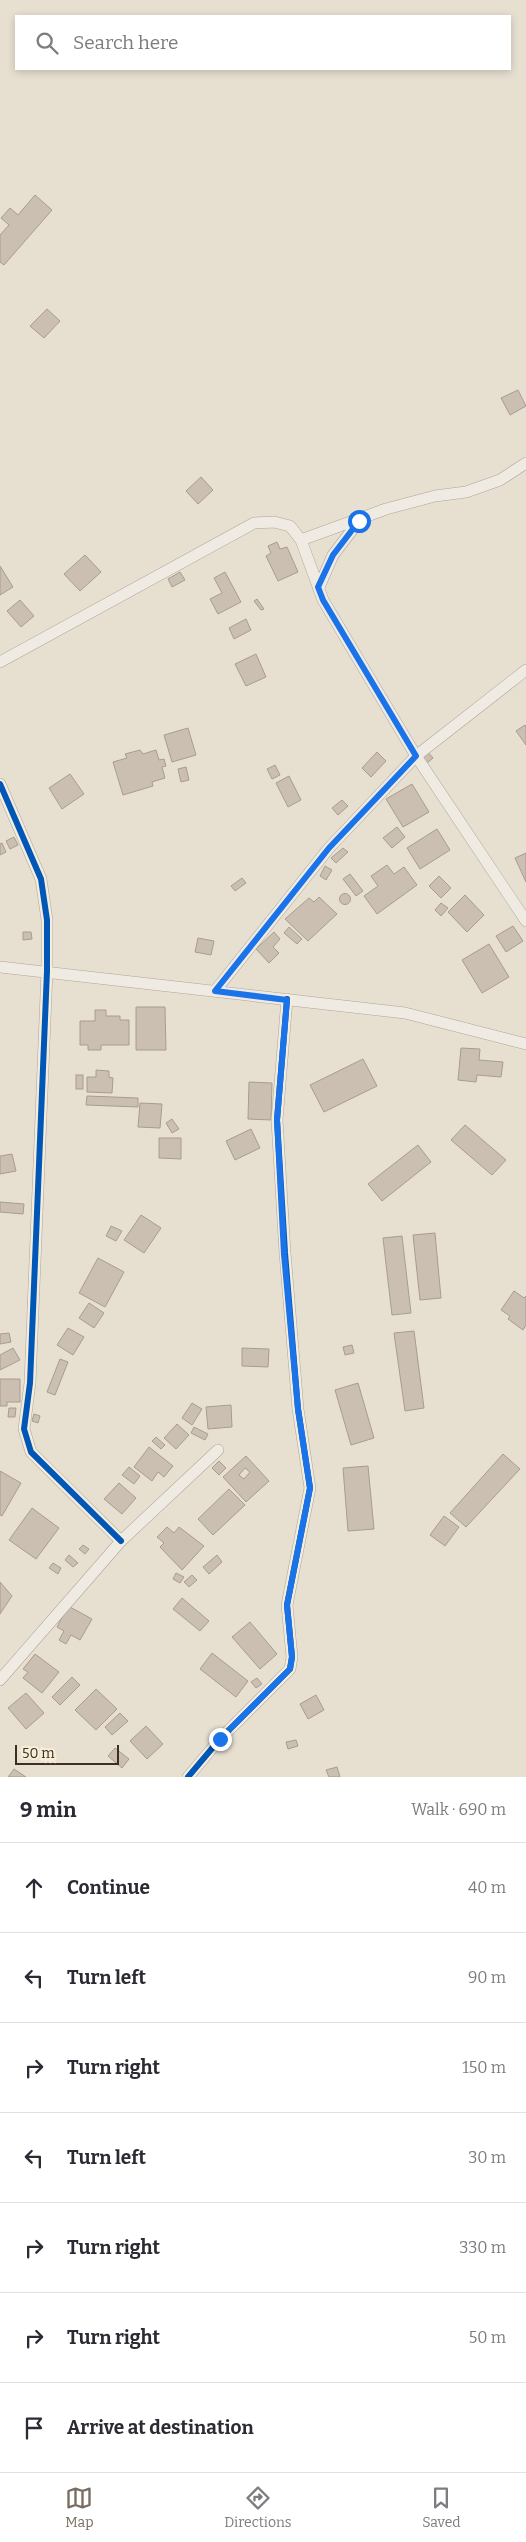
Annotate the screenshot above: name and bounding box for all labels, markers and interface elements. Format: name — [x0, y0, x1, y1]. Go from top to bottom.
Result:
search box — [15, 15, 511, 70]
icon: search — [33, 29, 61, 57]
text: Search here — [73, 31, 178, 54]
route start — [348, 510, 371, 533]
route end — [209, 1728, 232, 1751]
scale bar — [15, 1742, 119, 1765]
text: 50 m — [22, 1745, 55, 1762]
text: 9 min — [20, 1797, 76, 1823]
text: Walk · 690 m — [411, 1800, 506, 1819]
icon: ahead — [20, 1874, 48, 1902]
text: Continue — [67, 1876, 150, 1899]
text: 40 m — [468, 1878, 506, 1897]
icon: left — [20, 1964, 48, 1992]
text: Turn left — [67, 1966, 146, 1989]
text: 90 m — [468, 1968, 506, 1987]
icon: right — [20, 2054, 48, 2082]
text: Turn right — [67, 2056, 160, 2079]
text: 150 m — [462, 2058, 506, 2077]
icon: left — [20, 2144, 48, 2172]
text: Turn left — [67, 2146, 146, 2169]
text: 30 m — [468, 2148, 506, 2167]
icon: right — [20, 2234, 48, 2262]
text: Turn right — [67, 2236, 160, 2259]
text: 330 m — [459, 2238, 506, 2257]
icon: right — [20, 2324, 48, 2352]
text: Turn right — [67, 2326, 160, 2349]
text: 50 m — [469, 2328, 506, 2347]
icon: arrive — [20, 2414, 48, 2442]
text: Arrive at destination — [67, 2416, 254, 2439]
tab: Map — [65, 2484, 94, 2531]
tab: Directions — [224, 2484, 292, 2531]
tab: Saved — [422, 2484, 461, 2531]

